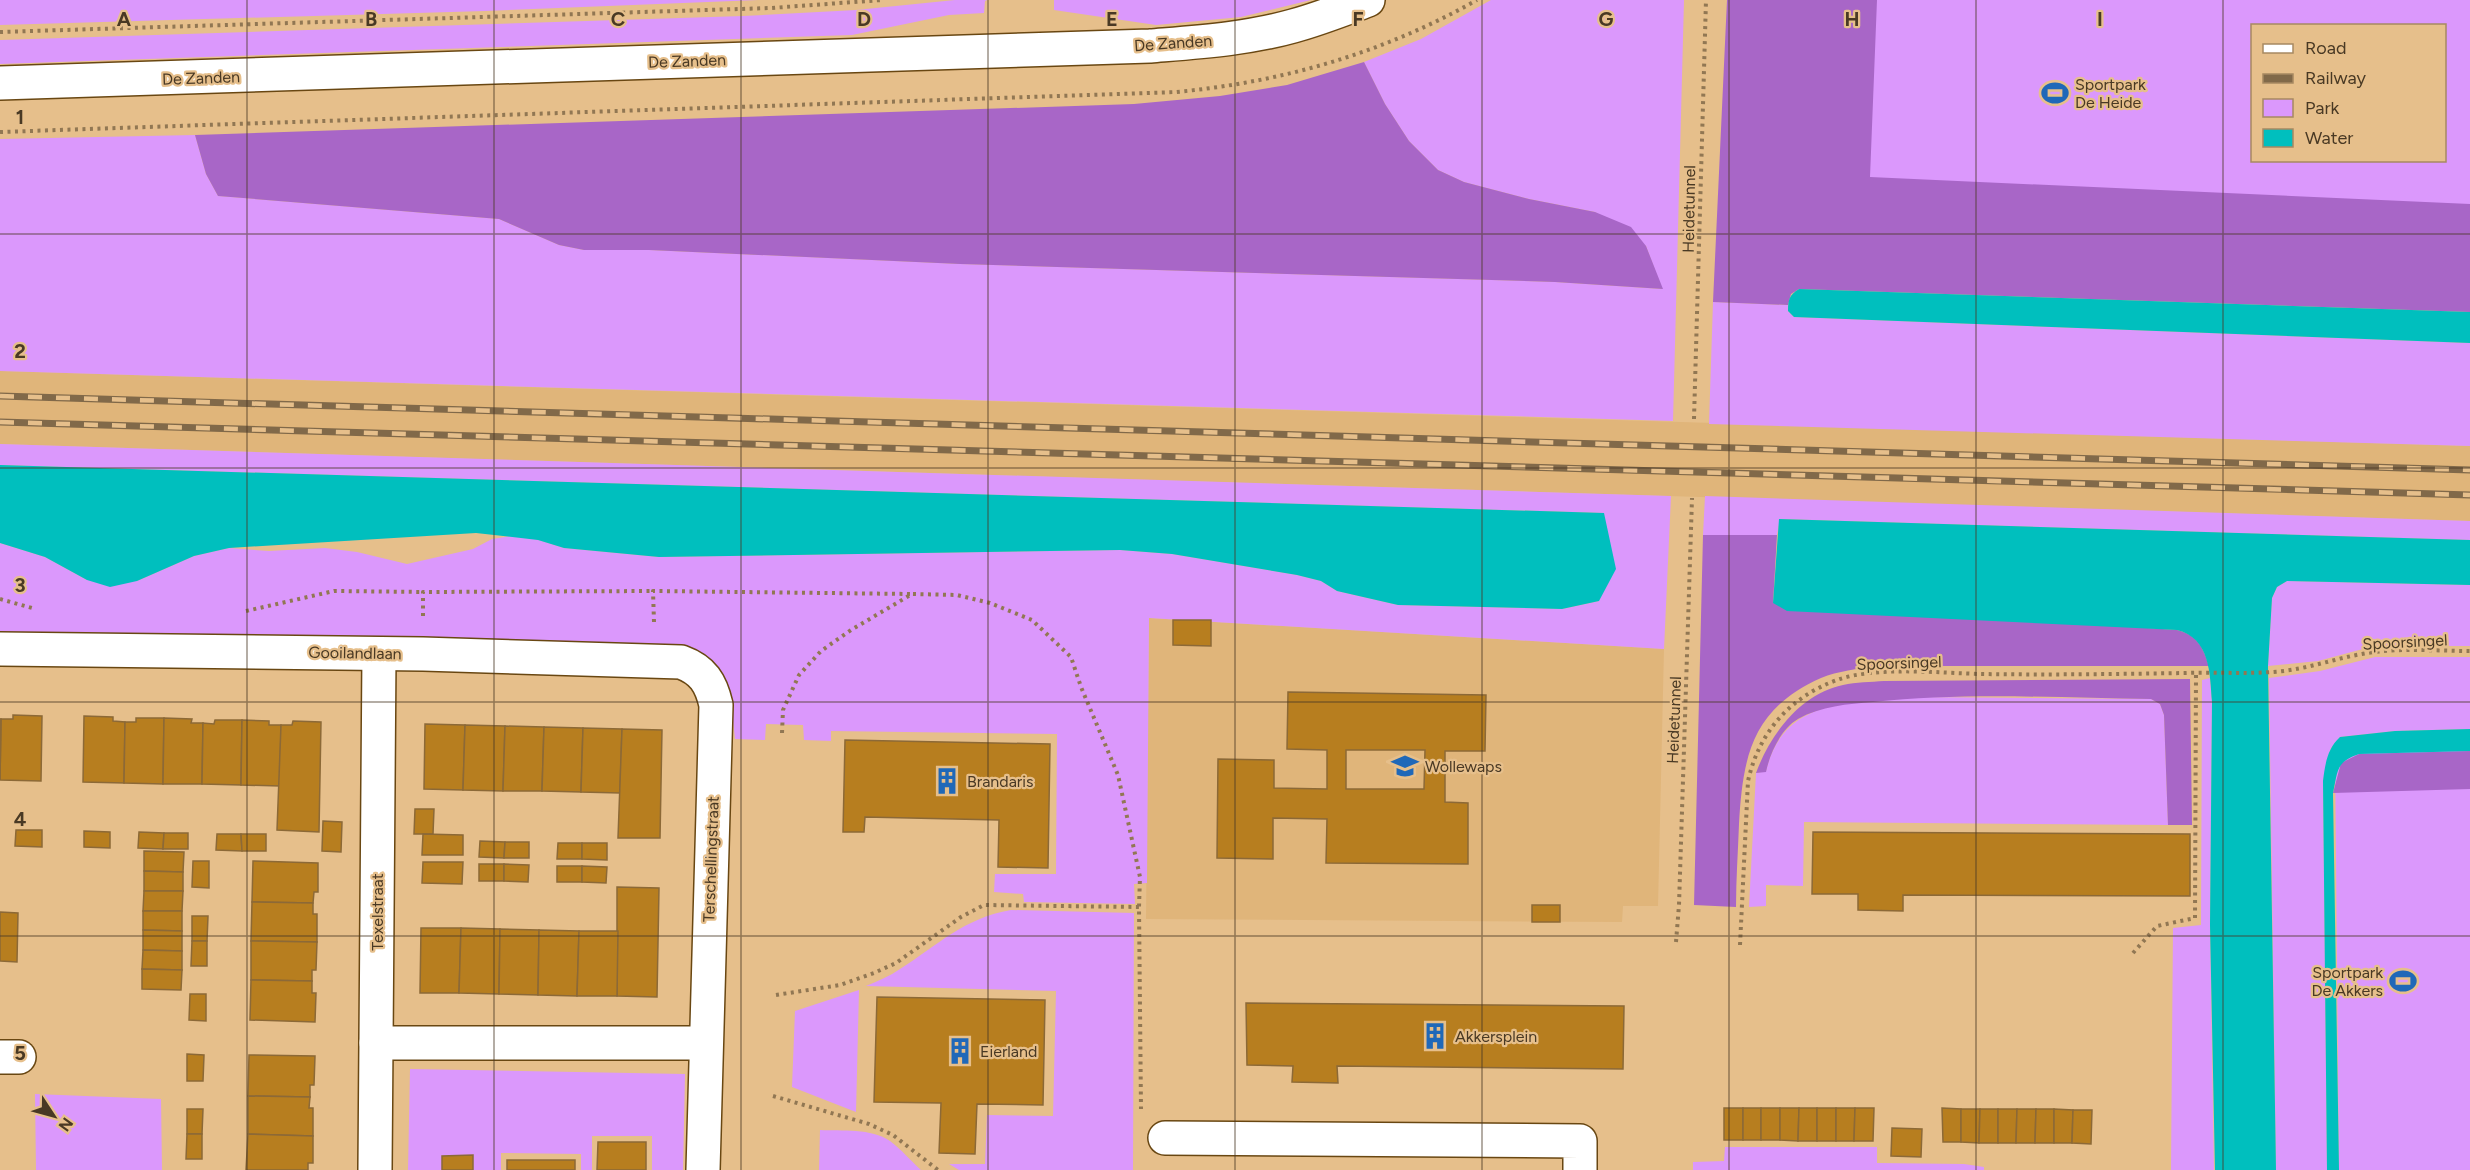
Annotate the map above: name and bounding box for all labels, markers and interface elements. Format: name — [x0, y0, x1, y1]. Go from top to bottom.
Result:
text: A — [117, 7, 132, 31]
text: B — [365, 7, 377, 31]
text: C — [611, 7, 625, 31]
text: D — [857, 7, 871, 31]
text: E — [1106, 7, 1118, 31]
text: F — [1352, 7, 1364, 31]
text: G — [1599, 7, 1614, 31]
text: H — [1845, 7, 1860, 31]
text: I — [2097, 7, 2103, 31]
legend — [2251, 24, 2446, 162]
street label: De Zanden — [1133, 31, 1213, 55]
text: Road — [2305, 37, 2346, 59]
street label: De Zanden — [648, 50, 726, 72]
street label: De Zanden — [162, 67, 240, 89]
text: Railway — [2305, 67, 2367, 89]
place label: Sportpark De Heide — [2075, 75, 2146, 112]
sports icon: Sportpark De Heide — [2040, 78, 2070, 108]
text: Park — [2305, 97, 2340, 119]
text: 1 — [16, 105, 24, 129]
text: Water — [2305, 127, 2353, 149]
street label: Heidetunnel — [1679, 165, 1699, 253]
text: 2 — [14, 339, 26, 363]
text: 3 — [14, 573, 26, 597]
street label: Spoorsingel — [2362, 630, 2448, 654]
street label: Gooilandlaan — [308, 643, 402, 663]
street label: Spoorsingel — [1856, 652, 1942, 674]
street label: Heidetunnel — [1663, 676, 1685, 764]
school or university icon: Wollewaps — [1390, 751, 1420, 781]
place label: Wollewaps — [1425, 757, 1502, 776]
building icon: Brandaris — [932, 766, 962, 796]
place label: Brandaris — [967, 772, 1033, 791]
street label: Terschellingstraat — [699, 796, 723, 922]
text: 4 — [14, 807, 27, 831]
street label: Texelstraat — [368, 873, 387, 951]
place label: Sportpark De Akkers — [2312, 963, 2383, 1000]
sports icon: Sportpark De Akkers — [2388, 966, 2418, 996]
building icon: Akkersplein — [1420, 1021, 1450, 1051]
place label: Akkersplein — [1455, 1027, 1537, 1046]
building icon: Eierland — [945, 1036, 975, 1066]
text: 5 — [14, 1041, 26, 1065]
place label: Eierland — [980, 1042, 1037, 1061]
north arrow — [24, 1086, 84, 1146]
text: N — [54, 1114, 77, 1135]

